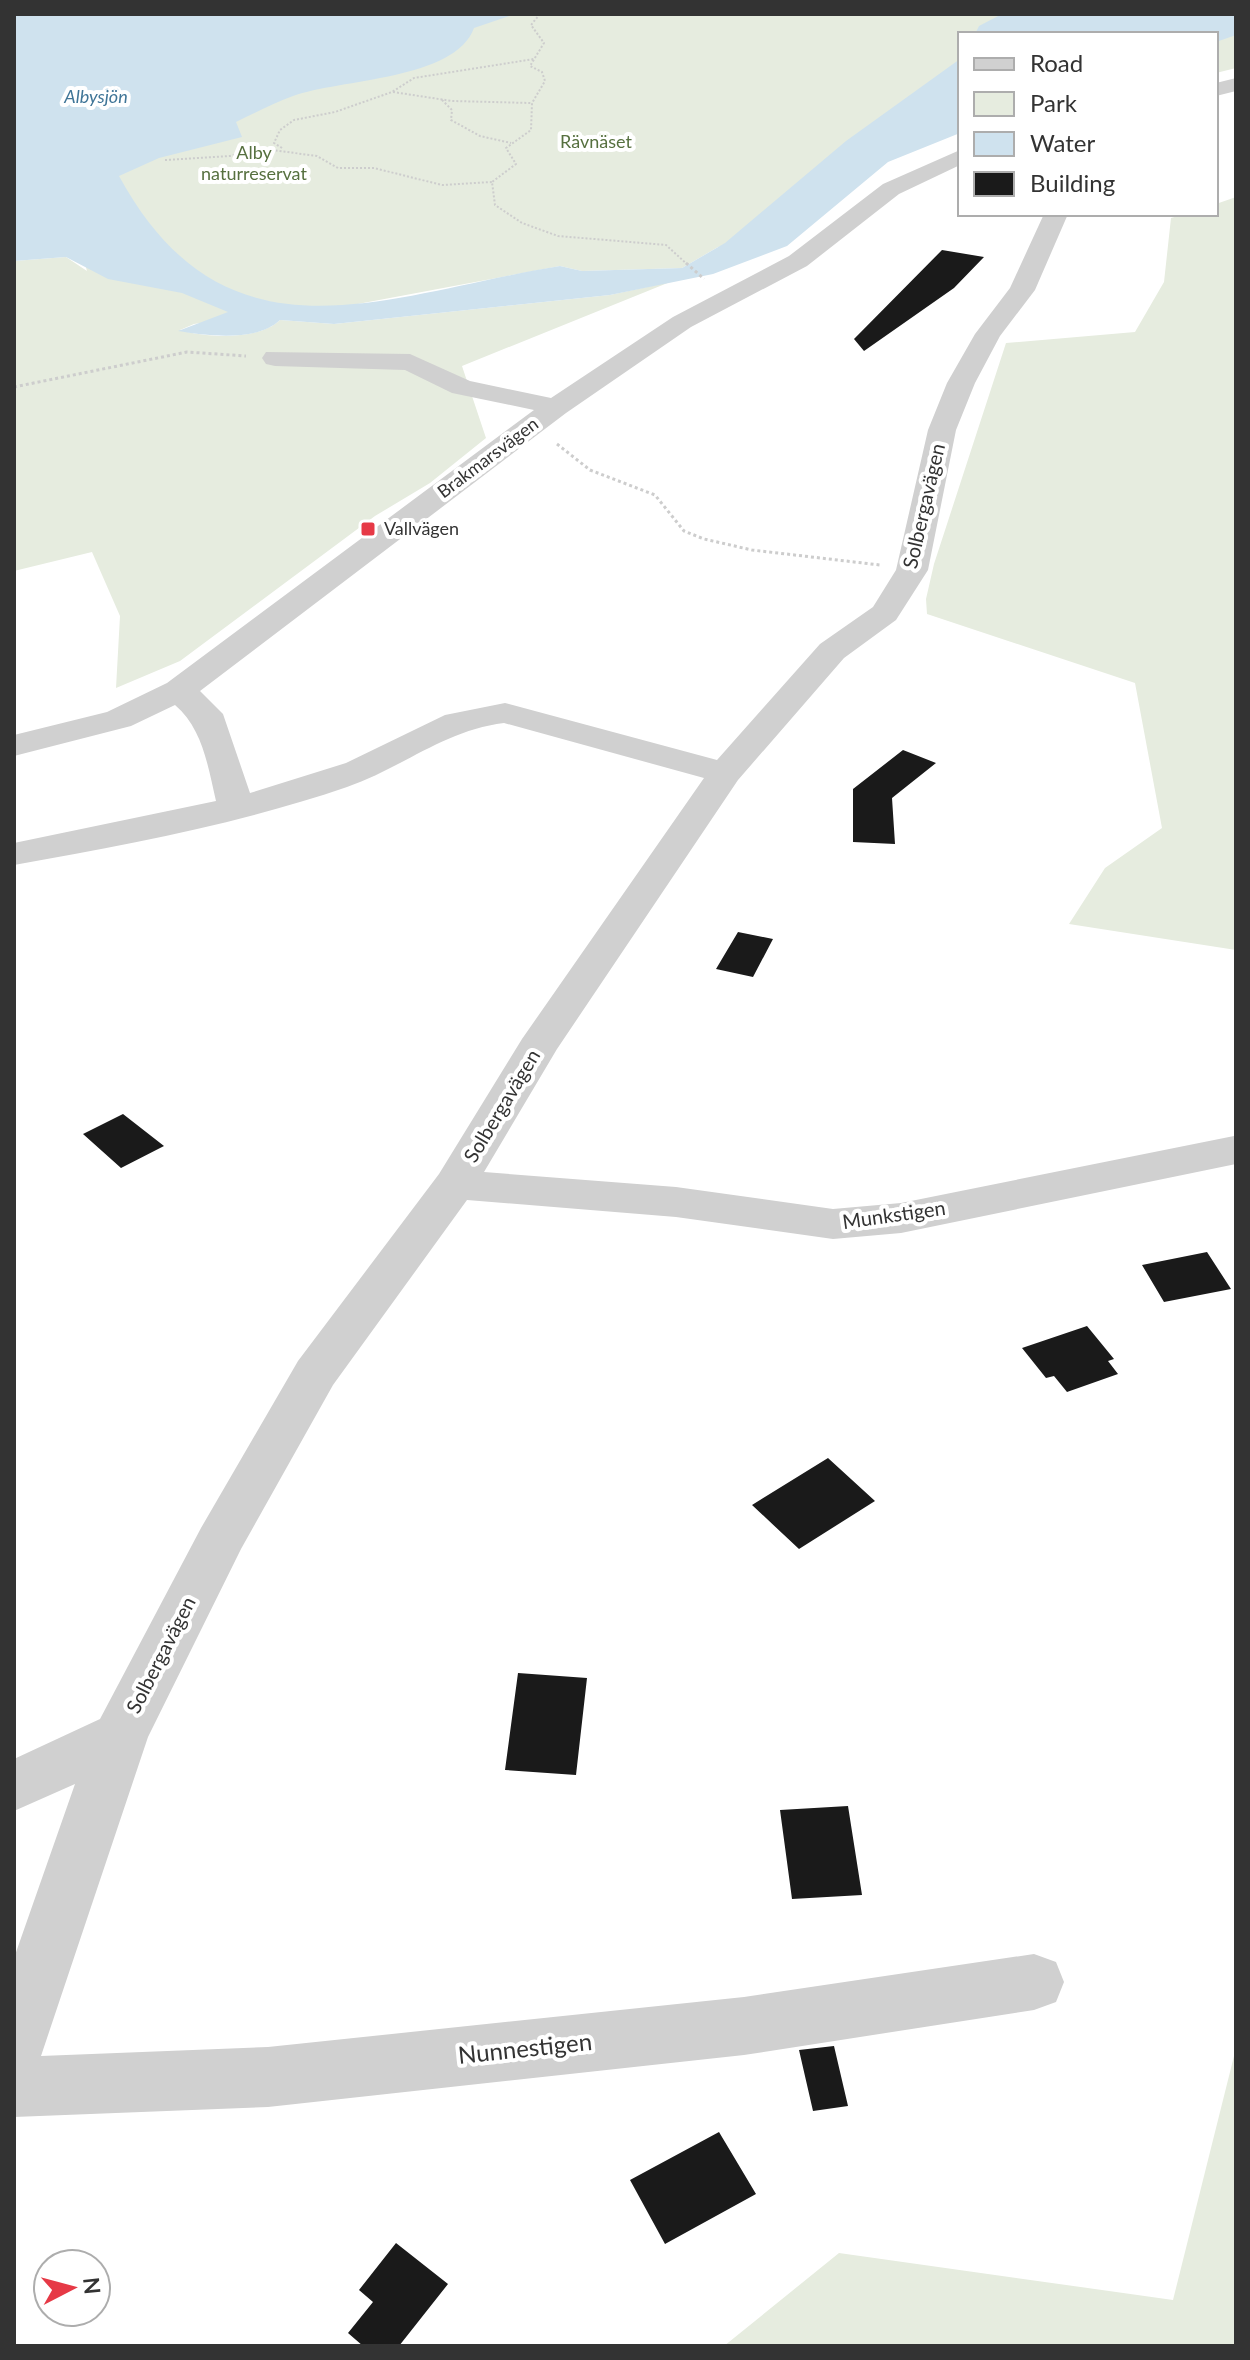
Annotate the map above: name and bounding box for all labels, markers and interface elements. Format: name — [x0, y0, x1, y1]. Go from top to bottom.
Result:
legend — [958, 32, 1218, 216]
text: Road — [1030, 48, 1083, 77]
water label: Albysjön — [63, 85, 128, 107]
text: Park — [1030, 88, 1078, 117]
text: Water — [1030, 128, 1095, 157]
park label: Rävnäset — [560, 130, 632, 152]
park label: Alby naturreservat — [201, 141, 307, 184]
text: Building — [1030, 168, 1115, 197]
street label: Brakmarsvägen — [433, 412, 542, 502]
street label: Solbergavägen — [897, 441, 949, 571]
place label: Vallvägen — [384, 517, 459, 539]
marker: Vallvägen — [359, 520, 377, 538]
street label: Solbergavägen — [458, 1045, 544, 1166]
street label: Munkstigen — [841, 1195, 947, 1233]
street label: Solbergavägen — [120, 1592, 200, 1717]
street label: Nunnestigen — [456, 2026, 593, 2069]
north arrow — [32, 2248, 112, 2328]
text: N — [78, 2276, 107, 2296]

